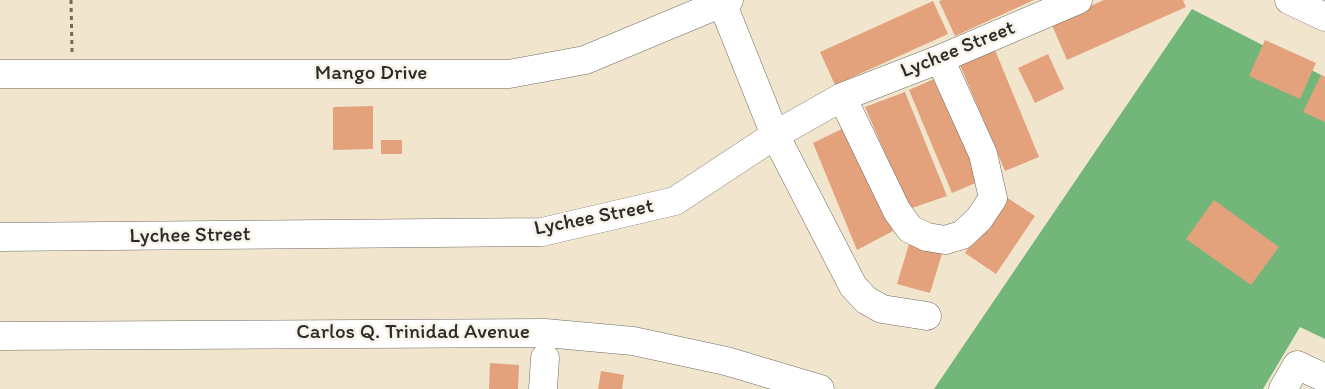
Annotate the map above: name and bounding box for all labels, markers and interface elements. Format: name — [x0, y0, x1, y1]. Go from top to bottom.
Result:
street label: Lychee Street — [897, 16, 1019, 84]
street label: Mango Drive — [315, 61, 427, 87]
street label: Lychee Street — [532, 194, 656, 242]
street label: Lychee Street — [129, 222, 251, 250]
street label: Carlos Q. Trinidad Avenue — [296, 320, 530, 346]

